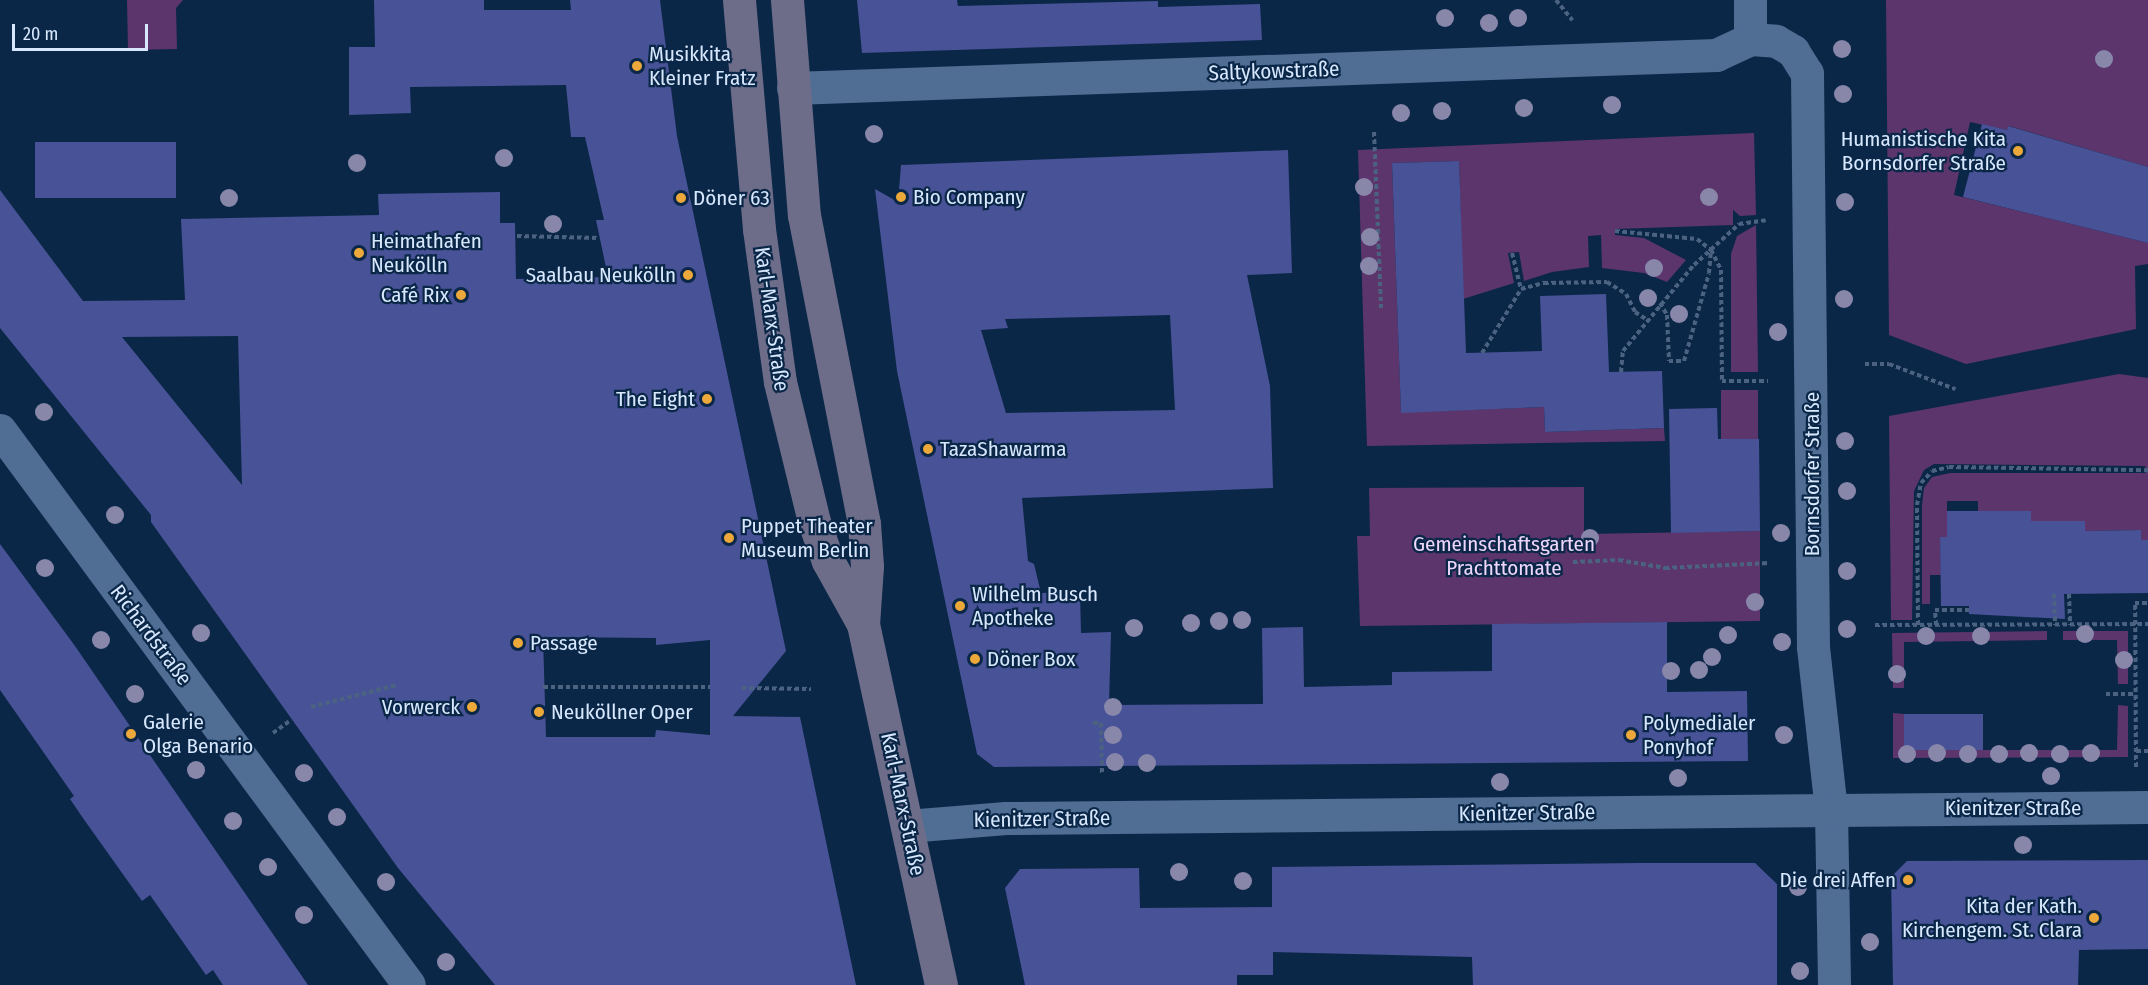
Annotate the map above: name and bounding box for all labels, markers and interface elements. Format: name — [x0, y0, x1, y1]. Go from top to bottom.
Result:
scale bar — [15, 12, 152, 50]
text: 20 m — [23, 23, 58, 45]
place label: Musikkita Kleiner Fratz — [649, 41, 756, 91]
street label: Saltykowstraße — [1208, 56, 1340, 86]
marker: Musikkita Kleiner Fratz — [630, 59, 644, 73]
place label: Humanistische Kita Bornsdorfer Straße — [1841, 126, 2006, 176]
marker: Humanistische Kita Bornsdorfer Straße — [2011, 144, 2025, 158]
place label: Bio Company — [913, 184, 1025, 210]
place label: Döner 63 — [693, 185, 770, 211]
marker: Bio Company — [894, 190, 908, 204]
marker: Döner 63 — [674, 191, 688, 205]
place label: Heimathafen Neukölln — [371, 228, 482, 278]
street label: Karl-Marx-Straße — [749, 245, 795, 393]
marker: Heimathafen Neukölln — [352, 246, 366, 260]
place label: Saalbau Neukölln — [526, 262, 676, 288]
marker: Saalbau Neukölln — [681, 268, 695, 282]
place label: Café Rix — [381, 282, 449, 308]
marker: Café Rix — [454, 288, 468, 302]
place label: The Eight — [616, 386, 695, 412]
marker: The Eight — [700, 392, 714, 406]
street label: Bornsdorfer Straße — [1799, 392, 1825, 556]
place label: TazaShawarma — [940, 436, 1067, 462]
marker: TazaShawarma — [921, 442, 935, 456]
place label: Puppet Theater Museum Berlin — [741, 513, 873, 563]
marker: Puppet Theater Museum Berlin — [722, 531, 736, 545]
park label: Gemeinschaftsgarten Prachttomate — [1413, 531, 1595, 581]
street label: Richardstraße — [105, 580, 197, 690]
place label: Wilhelm Busch Apotheke — [972, 581, 1098, 631]
marker: Wilhelm Busch Apotheke — [953, 599, 967, 613]
place label: Passage — [530, 630, 598, 656]
marker: Passage — [511, 636, 525, 650]
place label: Döner Box — [987, 646, 1075, 672]
marker: Döner Box — [968, 652, 982, 666]
place label: Vorwerck — [382, 694, 460, 720]
place label: Neuköllner Oper — [551, 699, 693, 725]
marker: Vorwerck — [465, 700, 479, 714]
marker: Neuköllner Oper — [532, 705, 546, 719]
place label: Galerie Olga Benario — [143, 709, 253, 759]
place label: Polymedialer Ponyhof — [1643, 710, 1755, 760]
marker: Galerie Olga Benario — [124, 727, 138, 741]
marker: Polymedialer Ponyhof — [1624, 728, 1638, 742]
street label: Karl-Marx-Straße — [876, 730, 930, 878]
street label: Kienitzer Straße — [1945, 795, 2081, 821]
street label: Kienitzer Straße — [1458, 799, 1596, 827]
street label: Kienitzer Straße — [973, 805, 1111, 833]
place label: Die drei Affen — [1779, 867, 1896, 893]
marker: Die drei Affen — [1901, 873, 1915, 887]
place label: Kita der Kath. Kirchengem. St. Clara — [1902, 893, 2082, 943]
marker: Kita der Kath. Kirchengem. St. Clara — [2087, 911, 2101, 925]

